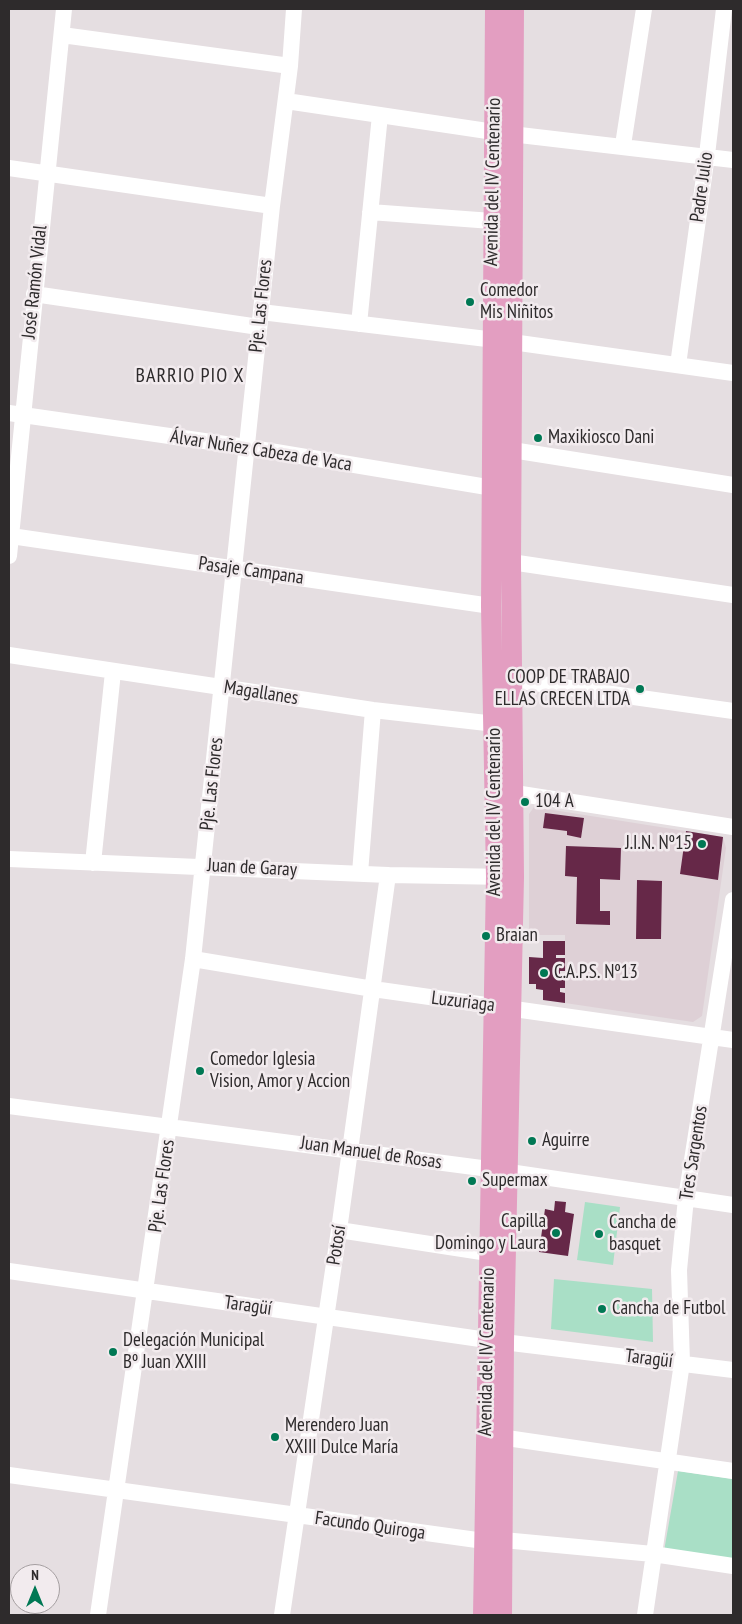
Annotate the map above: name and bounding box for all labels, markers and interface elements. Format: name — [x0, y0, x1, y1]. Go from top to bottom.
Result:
street label: Avenida del IV Centenario — [480, 98, 506, 266]
street label: Padre Julio — [686, 150, 718, 224]
street label: José Ramón Vidal — [18, 224, 52, 340]
street label: Pje. Las Flores — [245, 258, 277, 354]
place label: Comedor Mis Niñitos — [480, 280, 553, 324]
marker: Comedor Mis Niñitos — [464, 296, 476, 308]
district label: BARRIO PIO X — [134, 364, 246, 388]
street label: Álvar Nuñez Cabeza de Vaca — [169, 425, 353, 477]
place label: Maxikiosco Dani — [548, 427, 654, 449]
marker: Maxikiosco Dani — [532, 432, 544, 444]
street label: Pasaje Campana — [197, 552, 305, 590]
place label: COOP DE TRABAJO ELLAS CRECEN LTDA — [495, 667, 630, 711]
street label: Magallanes — [222, 676, 300, 710]
marker: COOP DE TRABAJO ELLAS CRECEN LTDA — [634, 683, 646, 695]
street label: Avenida del IV Centenario — [484, 728, 506, 896]
street label: Pje. Las Flores — [196, 736, 228, 832]
place label: 104 A — [535, 791, 574, 813]
marker: 104 A — [519, 796, 531, 808]
place label: J.I.N. Nº15 — [625, 833, 692, 855]
marker: J.I.N. Nº15 — [696, 838, 708, 850]
street label: Juan de Garay — [207, 854, 297, 882]
place label: Braian — [496, 925, 538, 947]
marker: Braian — [480, 930, 492, 942]
place label: C.A.P.S. Nº13 — [554, 962, 638, 984]
marker: C.A.P.S. Nº13 — [538, 967, 550, 979]
street label: Luzuriaga — [430, 987, 496, 1017]
place label: Comedor Iglesia Vision, Amor y Accion — [210, 1049, 350, 1093]
marker: Comedor Iglesia Vision, Amor y Accion — [194, 1065, 206, 1077]
street label: Tres Sargentos — [675, 1104, 713, 1202]
place label: Aguirre — [542, 1130, 590, 1152]
street label: Juan Manuel de Rosas — [299, 1132, 443, 1174]
marker: Aguirre — [526, 1135, 538, 1147]
street label: Pje. Las Flores — [144, 1138, 180, 1234]
place label: Supermax — [482, 1170, 547, 1192]
marker: Supermax — [466, 1175, 478, 1187]
place label: Capilla Domingo y Laura — [435, 1211, 546, 1255]
place label: Cancha de basquet — [609, 1212, 676, 1256]
street label: Potosí — [323, 1223, 351, 1267]
marker: Capilla Domingo y Laura — [550, 1227, 562, 1239]
marker: Cancha de basquet — [593, 1228, 605, 1240]
street label: Avenida del IV Centenario — [474, 1268, 500, 1436]
street label: Taragüí — [223, 1291, 273, 1321]
place label: Cancha de Futbol — [612, 1298, 725, 1320]
marker: Cancha de Futbol — [596, 1303, 608, 1315]
place label: Delegación Municipal Bº Juan XXIII — [123, 1330, 264, 1374]
street label: Taragüí — [624, 1345, 674, 1373]
marker: Delegación Municipal Bº Juan XXIII — [107, 1346, 119, 1358]
place label: Merendero Juan XXIII Dulce María — [285, 1415, 398, 1459]
marker: Merendero Juan XXIII Dulce María — [269, 1431, 281, 1443]
street label: Facundo Quiroga — [313, 1507, 427, 1545]
north arrow — [10, 1564, 60, 1614]
text: N — [31, 1566, 39, 1584]

